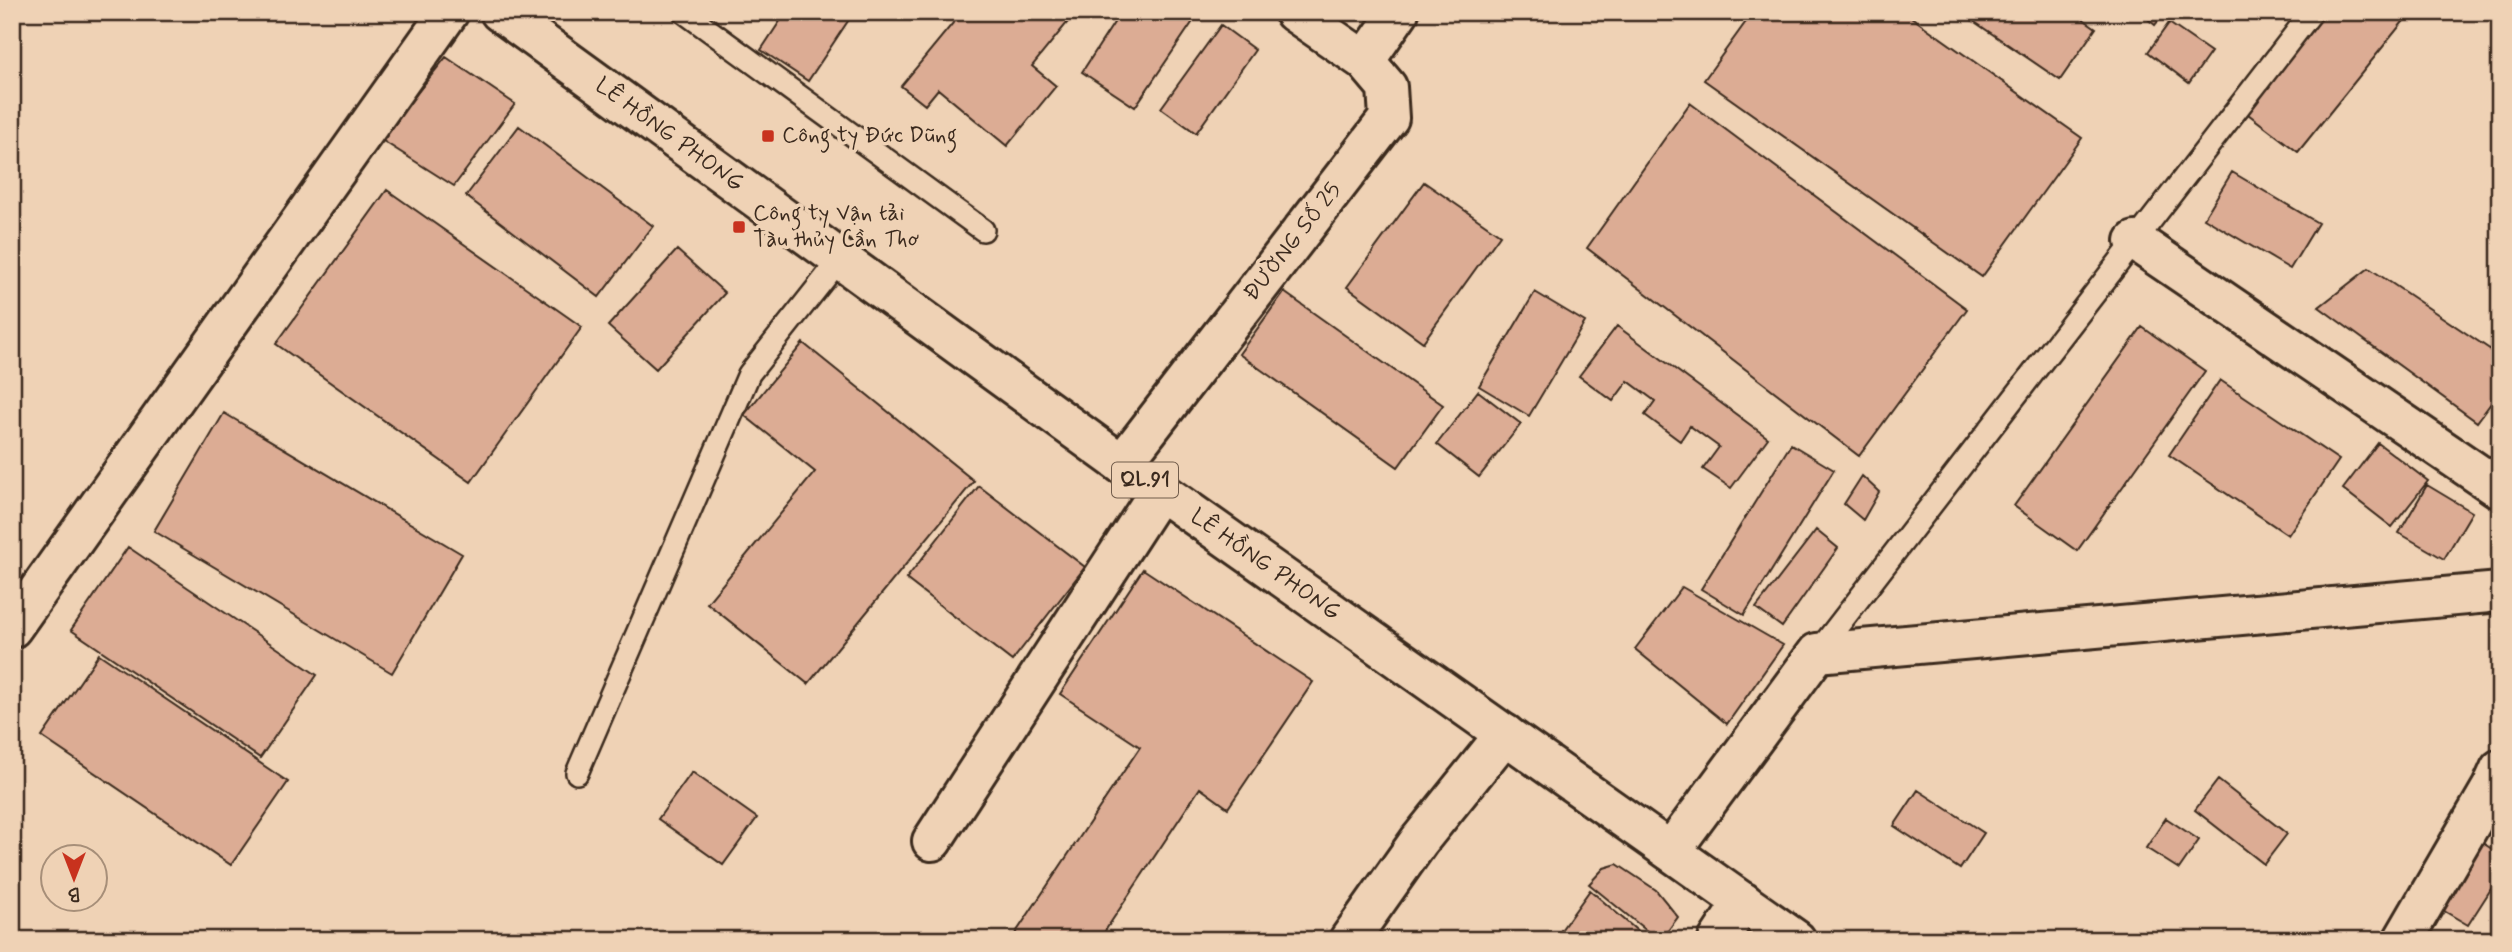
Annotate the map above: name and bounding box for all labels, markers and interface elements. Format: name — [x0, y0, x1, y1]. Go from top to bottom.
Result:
street label: LÊ HỒNG PHONG — [589, 71, 749, 199]
place label: Công ty Đức Dũng — [782, 121, 957, 153]
marker: Công ty Đức Dũng — [760, 128, 776, 144]
street label: ĐƯỜNG SỐ 25 — [1237, 177, 1349, 307]
place label: Công ty Vận tải Tàu thủy Cần Thơ — [753, 199, 919, 255]
marker: Công ty Vận tải Tàu thủy Cần Thơ — [731, 219, 747, 235]
road number: QL.91 — [1112, 462, 1178, 498]
street label: LÊ HỒNG PHONG — [1184, 502, 1346, 628]
north arrow — [38, 844, 108, 914]
text: B — [68, 881, 80, 906]

